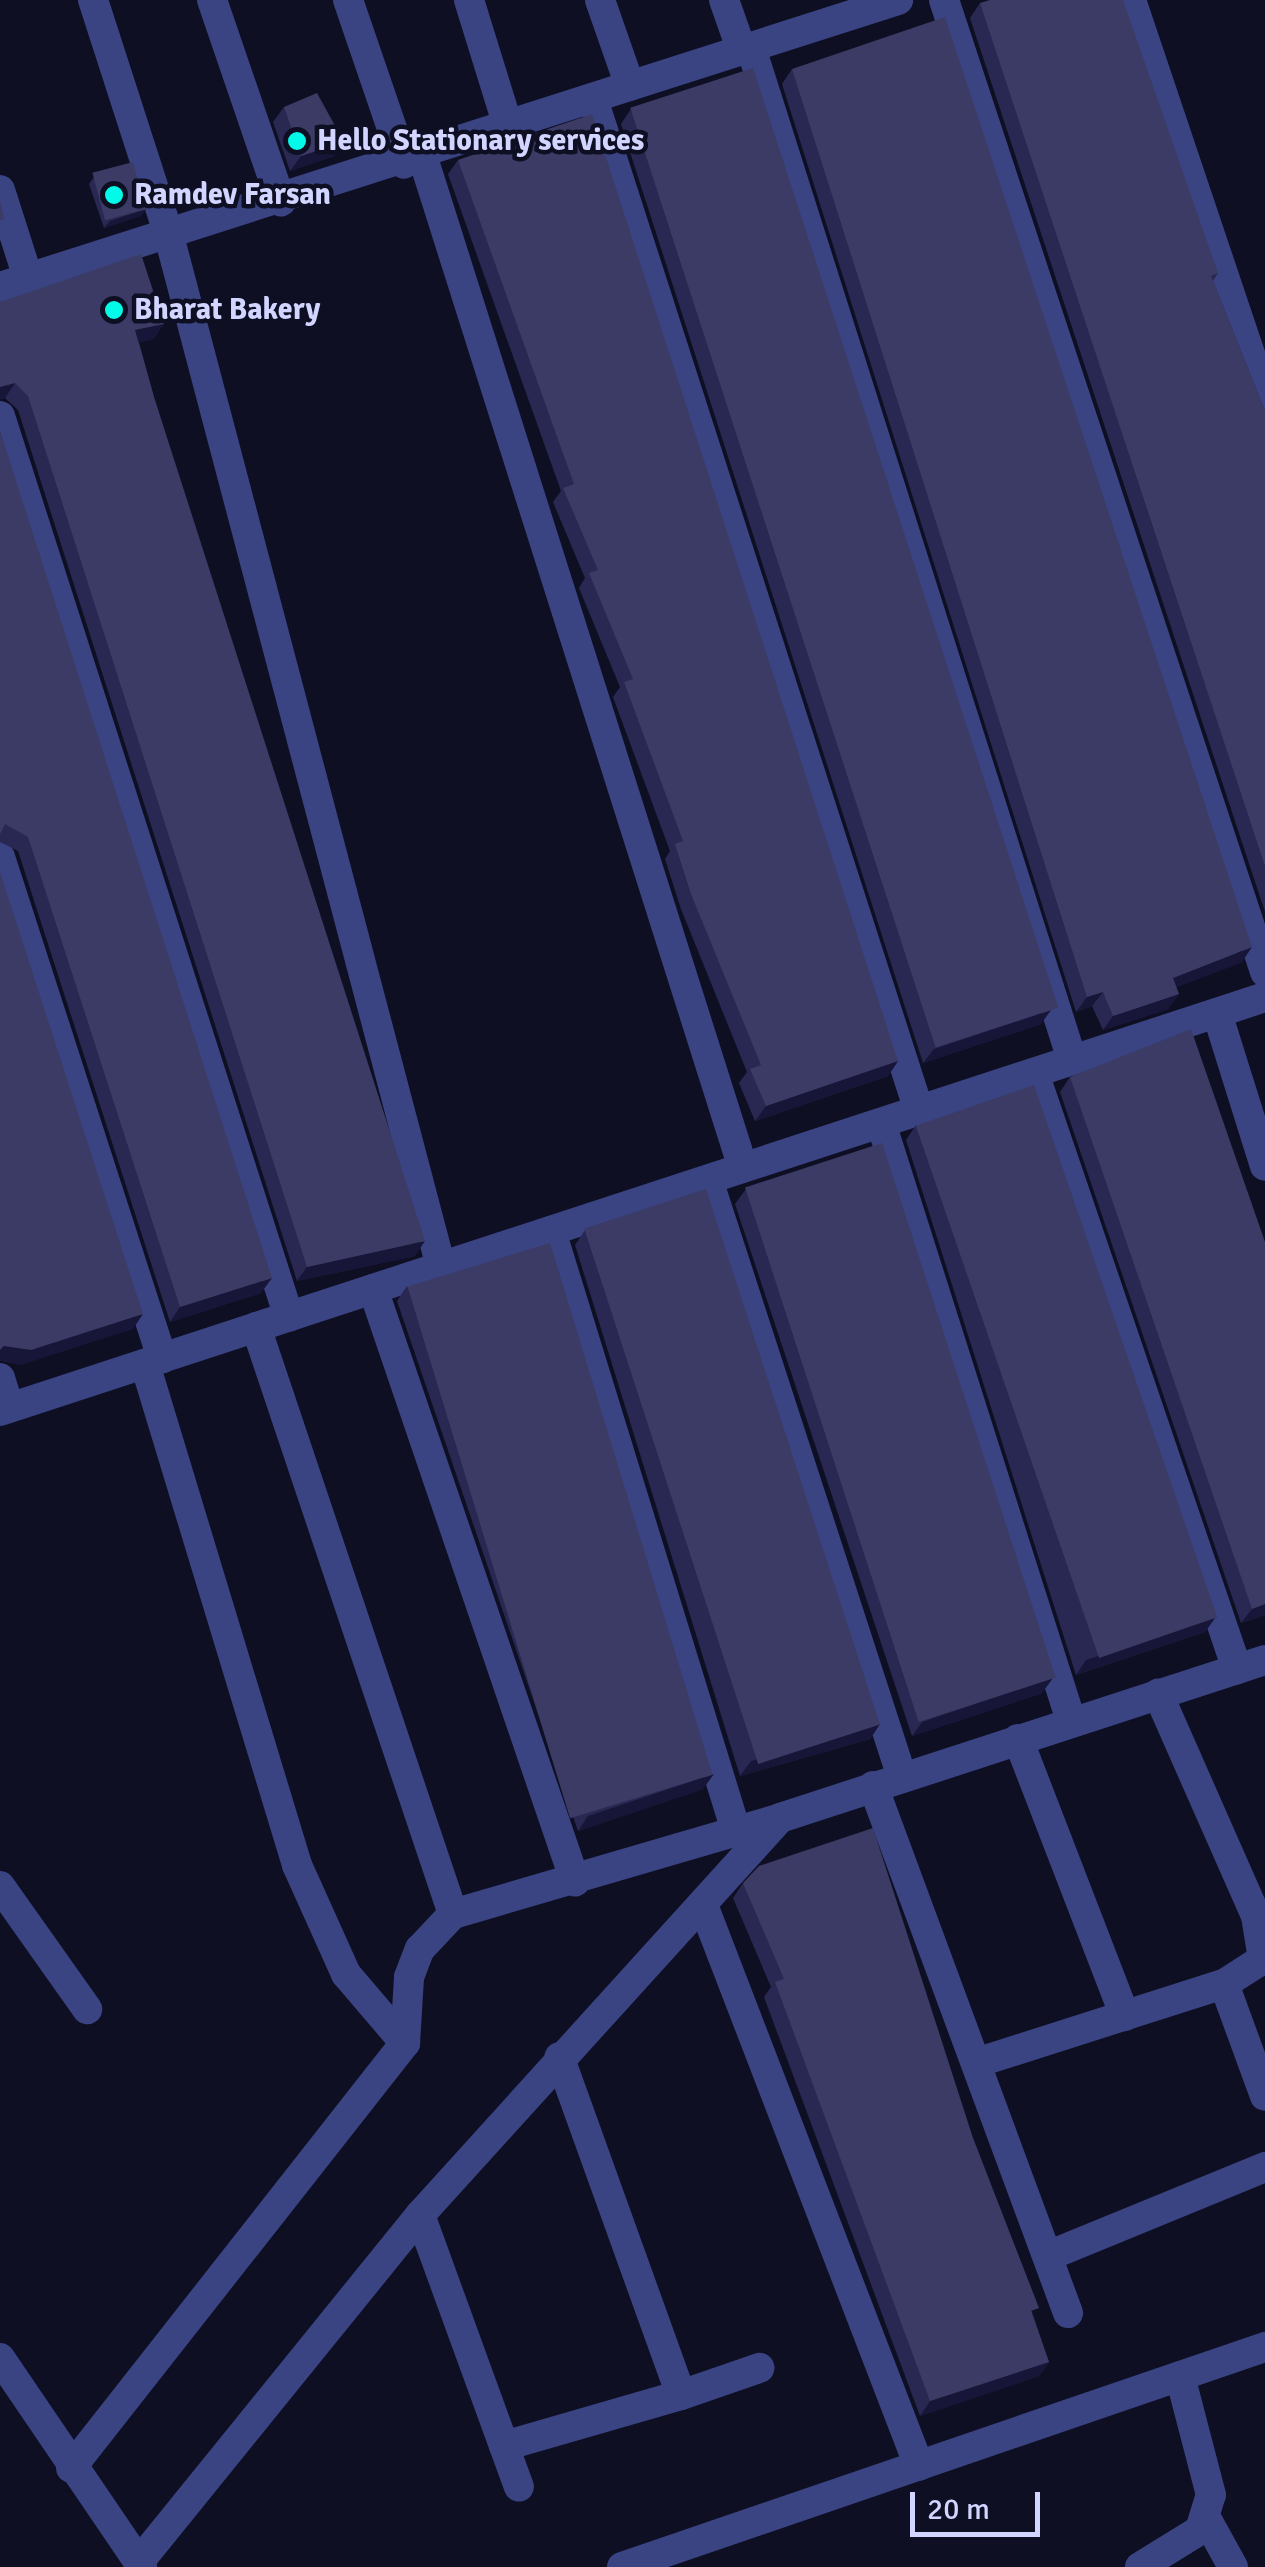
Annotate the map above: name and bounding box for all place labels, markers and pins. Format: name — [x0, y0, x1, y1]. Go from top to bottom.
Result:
place label: Hello Stationary services — [317, 123, 644, 159]
marker: Hello Stationary services — [286, 130, 308, 152]
place label: Ramdev Farsan — [134, 177, 331, 213]
marker: Ramdev Farsan — [103, 184, 125, 206]
place label: Bharat Bakery — [134, 292, 320, 328]
marker: Bharat Bakery — [103, 299, 125, 321]

